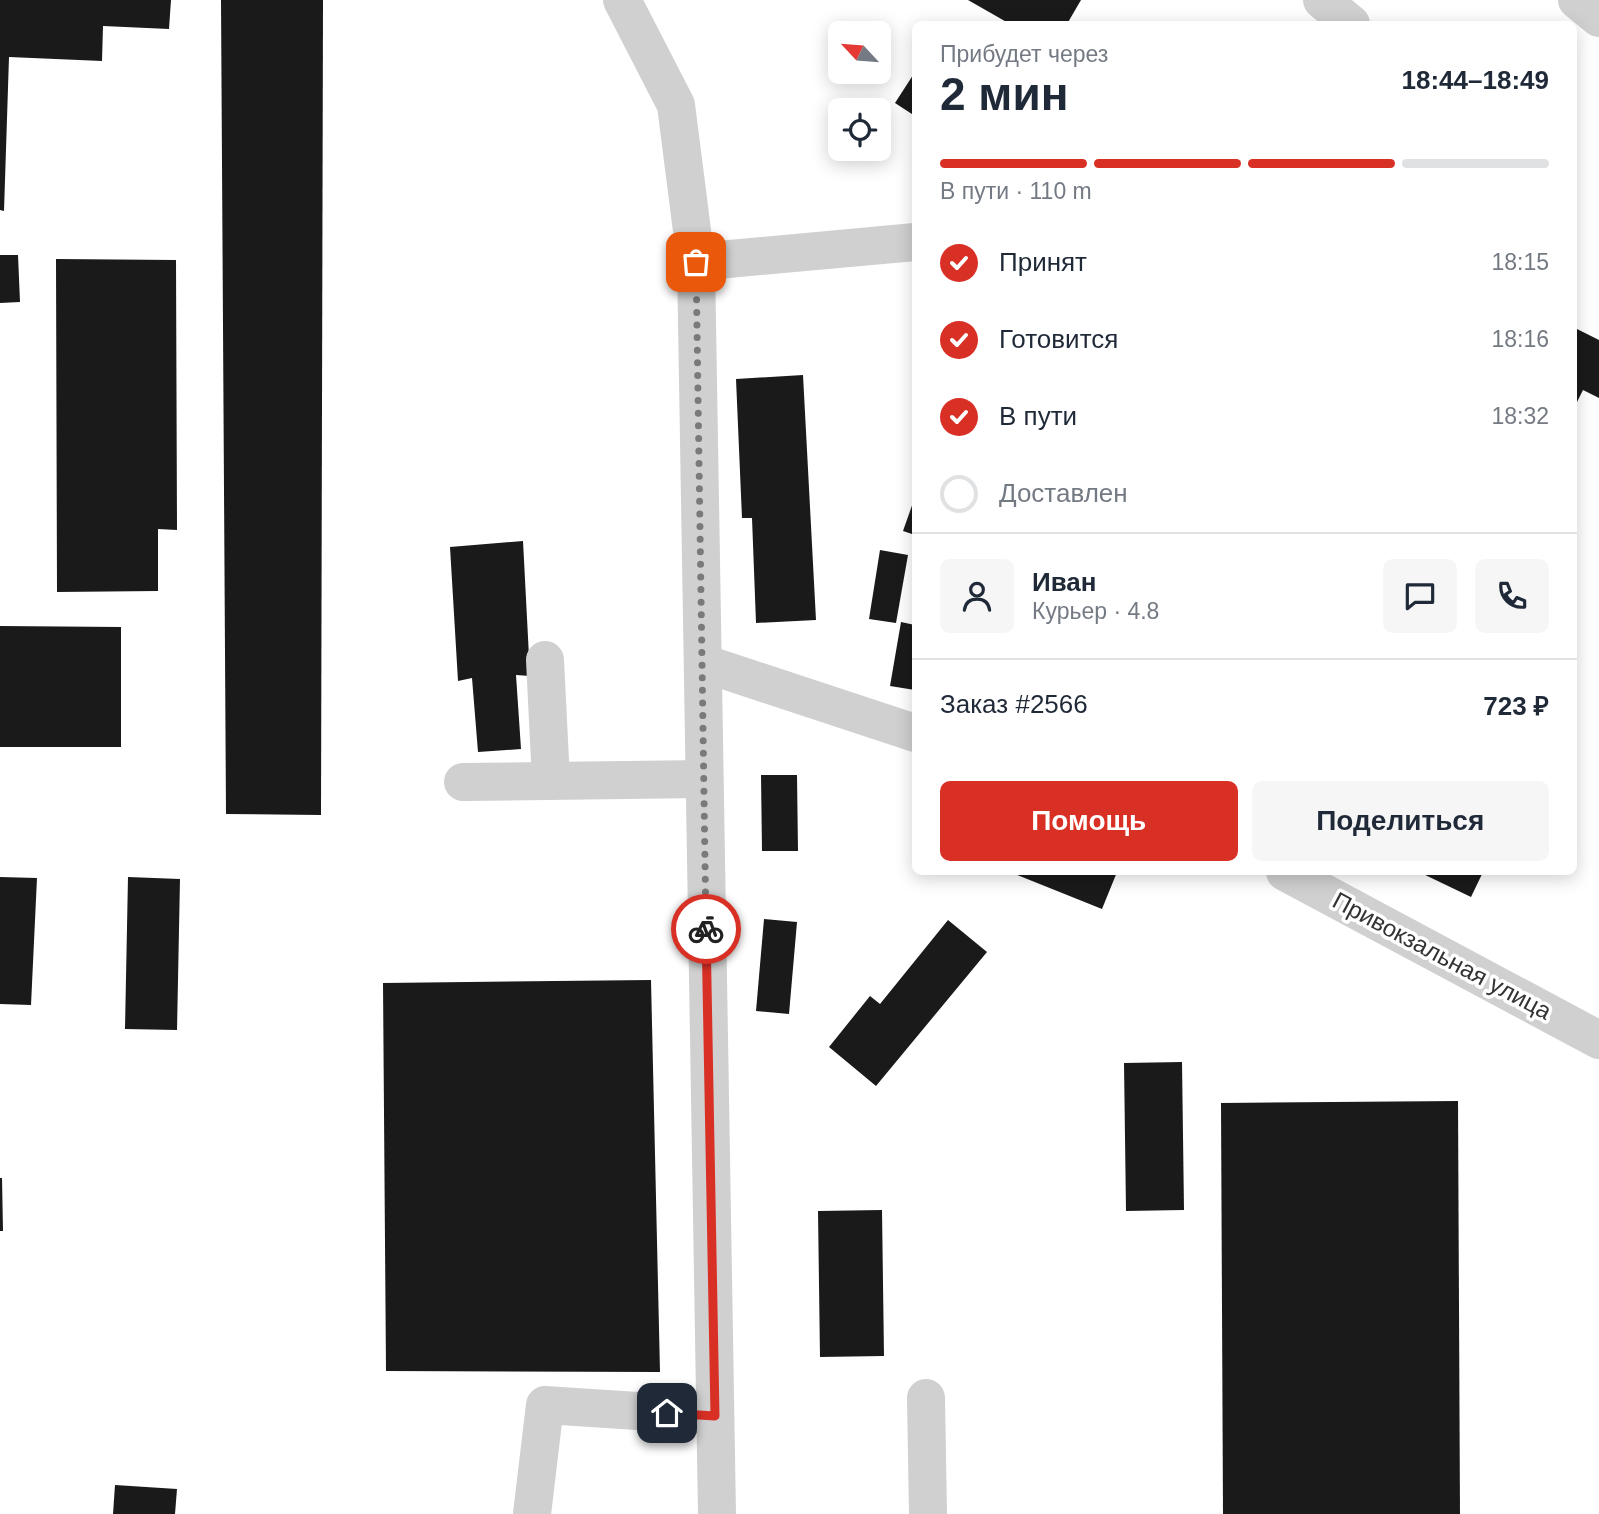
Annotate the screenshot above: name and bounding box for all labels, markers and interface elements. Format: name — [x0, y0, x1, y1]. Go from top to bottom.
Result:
north arrow — [828, 21, 891, 84]
map controls — [828, 21, 891, 161]
text: Прибудет через — [940, 41, 1108, 67]
text: 18:44–18:49 — [1402, 65, 1549, 95]
text: 2 мин — [940, 68, 1068, 120]
button: locate — [828, 98, 891, 161]
text: В пути · 110 m — [940, 178, 1092, 204]
pin — [666, 232, 726, 292]
icon: bag — [677, 243, 715, 281]
icon: check — [940, 244, 978, 282]
text: Принят — [999, 247, 1087, 277]
text: 18:15 — [1491, 249, 1549, 275]
icon: check — [940, 321, 978, 359]
text: Готовится — [999, 324, 1118, 354]
text: 18:16 — [1491, 326, 1549, 352]
icon: check — [940, 398, 978, 436]
text: В пути — [999, 401, 1077, 431]
text: 18:32 — [1491, 403, 1549, 429]
text: Доставлен — [999, 478, 1128, 508]
button: person — [940, 559, 1014, 633]
button: chat — [1383, 559, 1457, 633]
button: phone — [1475, 559, 1549, 633]
text: Иван — [1032, 567, 1097, 597]
text: Курьер · 4.8 — [1032, 598, 1159, 624]
text: Заказ #2566 — [940, 689, 1088, 719]
text: 723 ₽ — [1483, 691, 1549, 721]
button: Помощь — [940, 781, 1238, 861]
button: Поделиться — [1252, 781, 1549, 861]
street label: Привокзальная улица — [1328, 886, 1557, 1025]
courier — [671, 894, 741, 964]
icon: bike — [687, 910, 725, 948]
pin — [637, 1383, 697, 1443]
icon: home — [648, 1394, 686, 1432]

